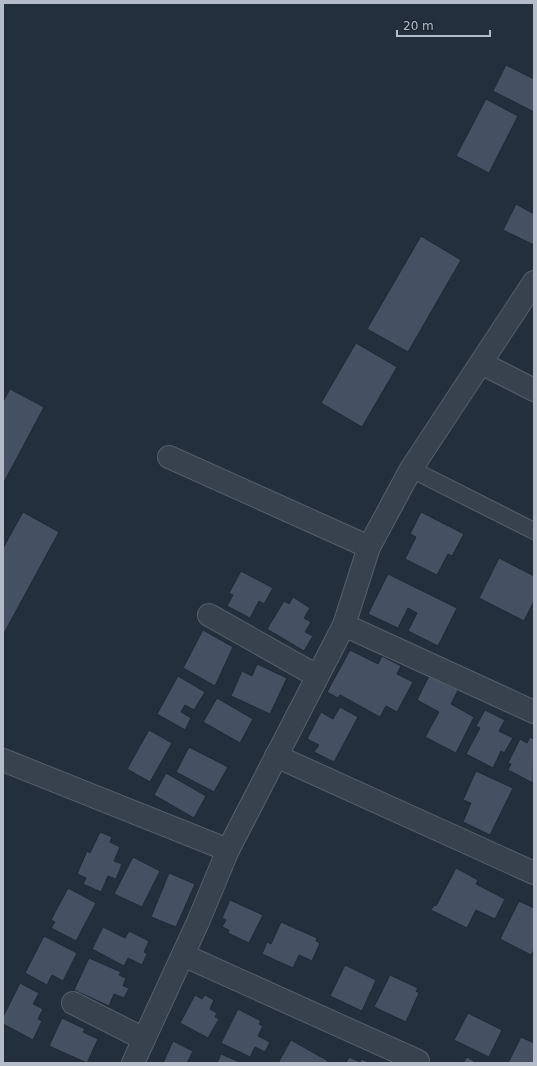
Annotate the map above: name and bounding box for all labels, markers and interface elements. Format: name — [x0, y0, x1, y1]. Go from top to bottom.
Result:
scale bar — [397, 12, 490, 38]
text: 20 m — [403, 19, 434, 33]

